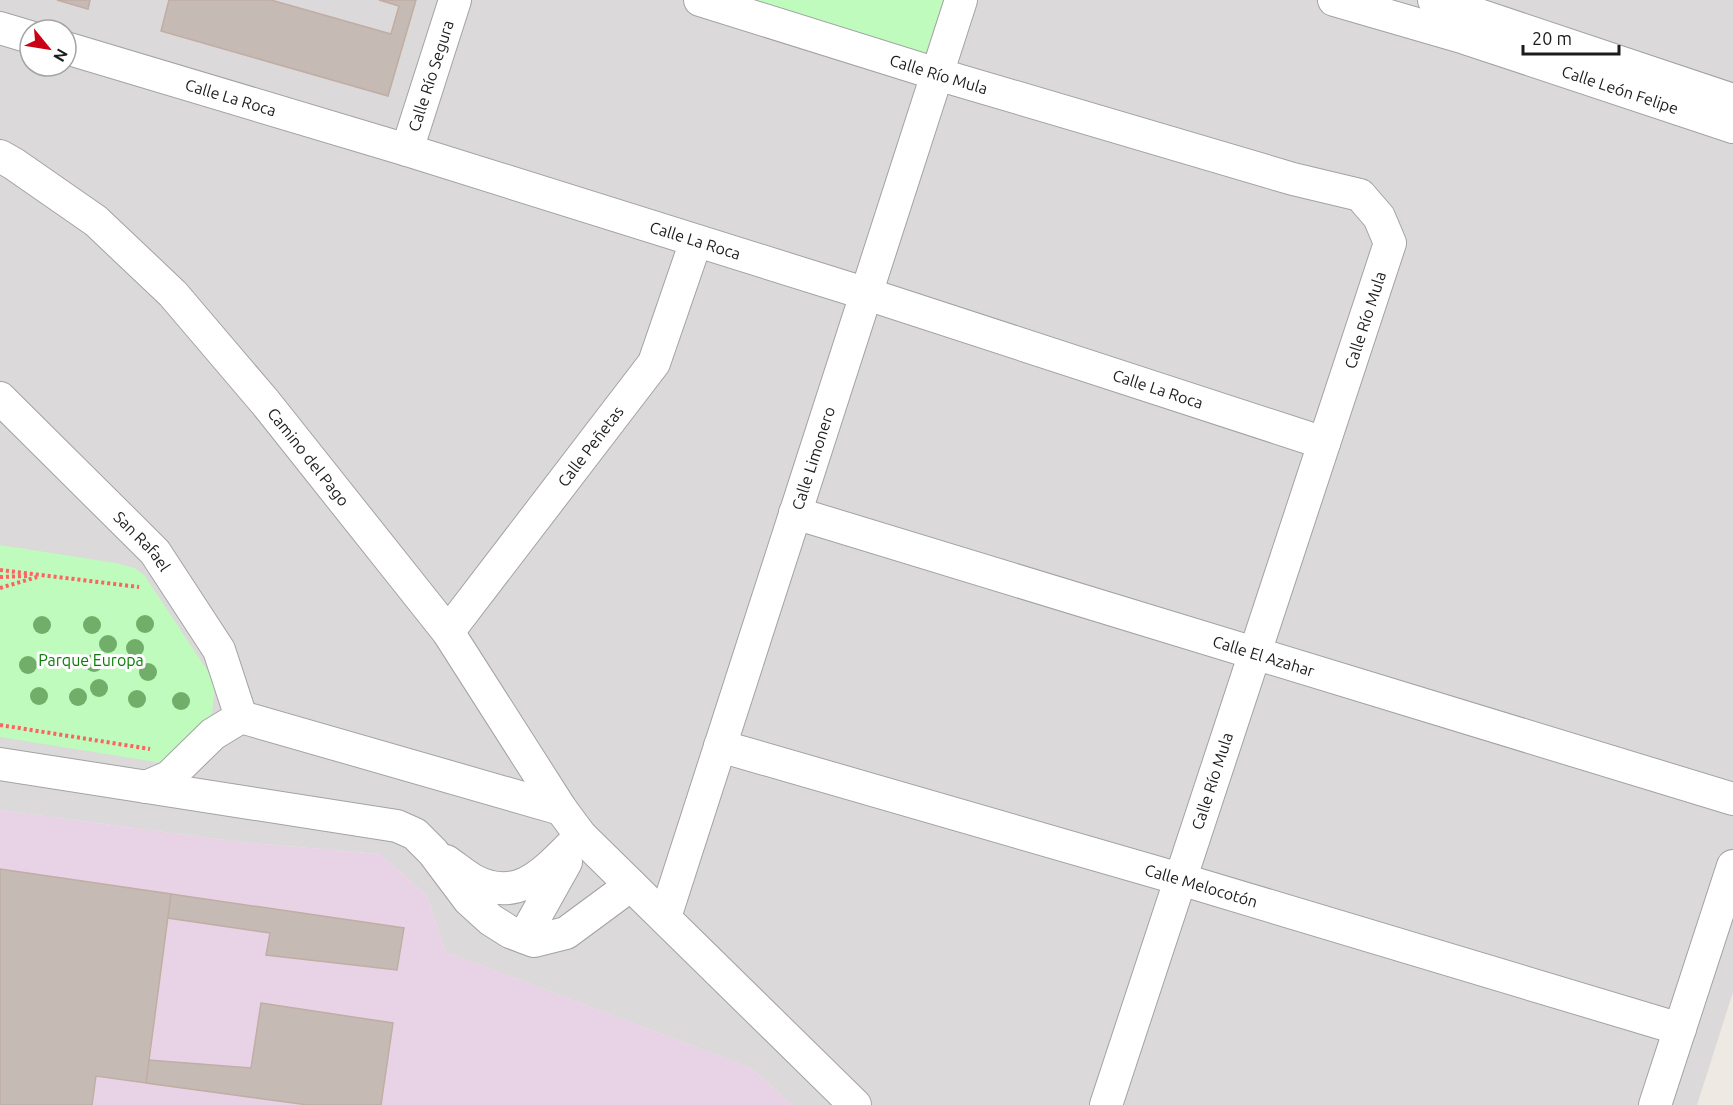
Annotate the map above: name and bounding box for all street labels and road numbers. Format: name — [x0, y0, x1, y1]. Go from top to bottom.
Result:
street label: Calle Río Segura — [405, 18, 457, 134]
street label: Calle Río Mula — [888, 51, 990, 97]
street label: Calle León Felipe — [1560, 62, 1681, 117]
street label: Calle La Roca — [183, 75, 278, 119]
street label: Calle La Roca — [648, 218, 743, 263]
street label: Calle Río Mula — [1341, 269, 1389, 371]
street label: Calle La Roca — [1111, 366, 1205, 412]
street label: Calle Peñetas — [554, 402, 627, 490]
street label: Camino del Pago — [264, 404, 353, 509]
street label: Calle Limonero — [788, 404, 838, 512]
street label: San Rafael — [110, 508, 174, 575]
street label: Calle El Azahar — [1211, 632, 1317, 680]
street label: Calle Río Mula — [1188, 730, 1236, 832]
street label: Calle Melocotón — [1143, 860, 1260, 911]

